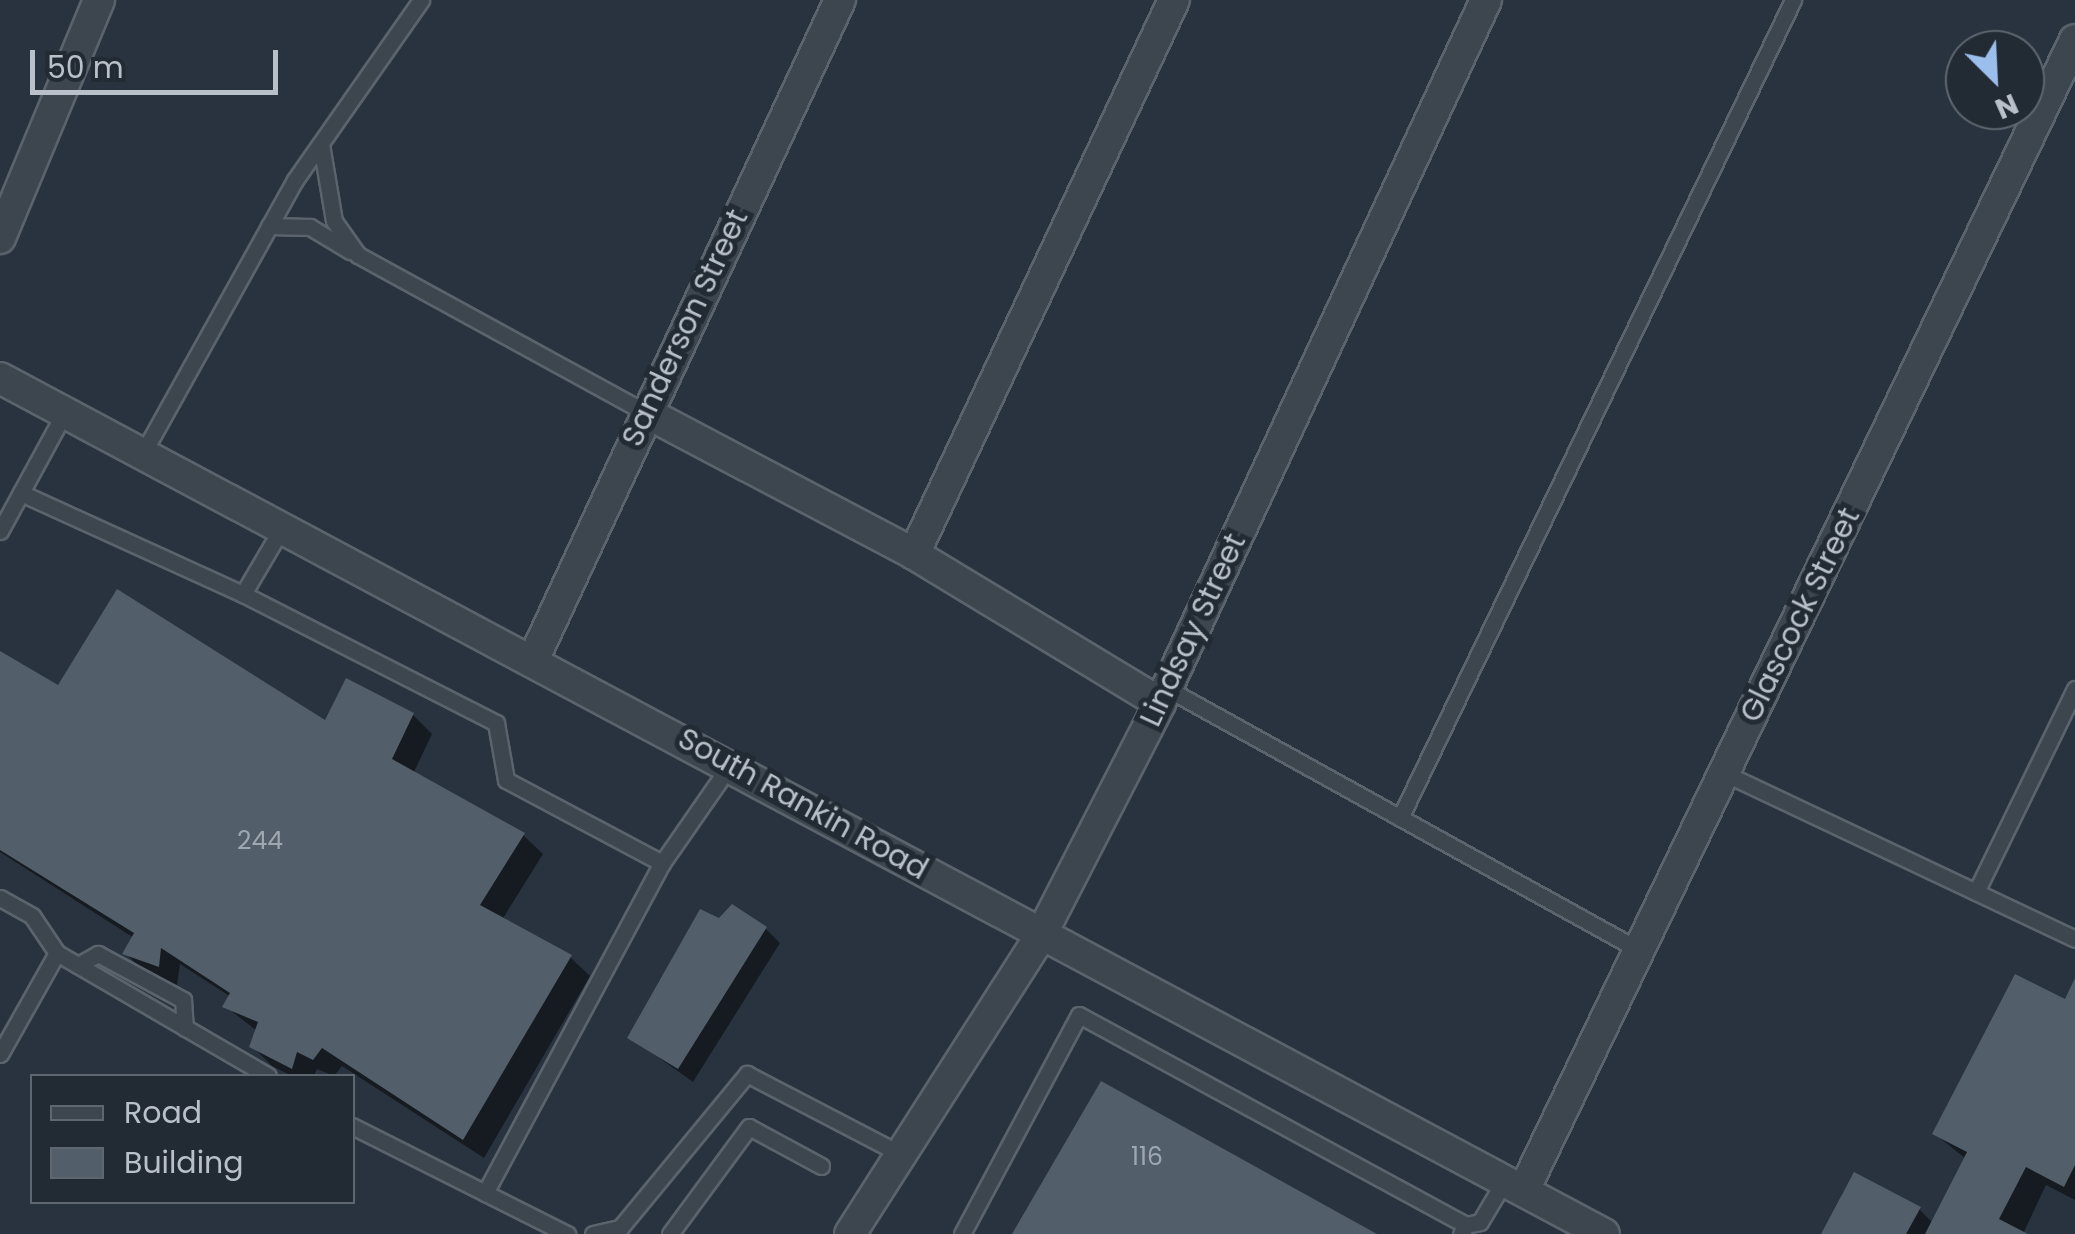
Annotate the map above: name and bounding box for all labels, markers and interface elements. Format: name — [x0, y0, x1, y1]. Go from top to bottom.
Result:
scale bar — [35, 30, 282, 92]
north arrow — [1945, 30, 2045, 130]
text: 50 m — [47, 46, 124, 89]
text: N — [1989, 84, 2024, 128]
street label: Sanderson Street — [614, 204, 756, 452]
street label: Glascock Street — [1733, 502, 1867, 728]
street label: Lindsay Street — [1133, 528, 1253, 732]
street label: South Rankin Road — [672, 720, 934, 888]
house number: 244 — [237, 826, 283, 856]
legend — [30, 1074, 355, 1204]
text: Road — [124, 1091, 202, 1134]
text: Building — [124, 1141, 244, 1184]
house number: 116 — [1131, 1142, 1163, 1172]

